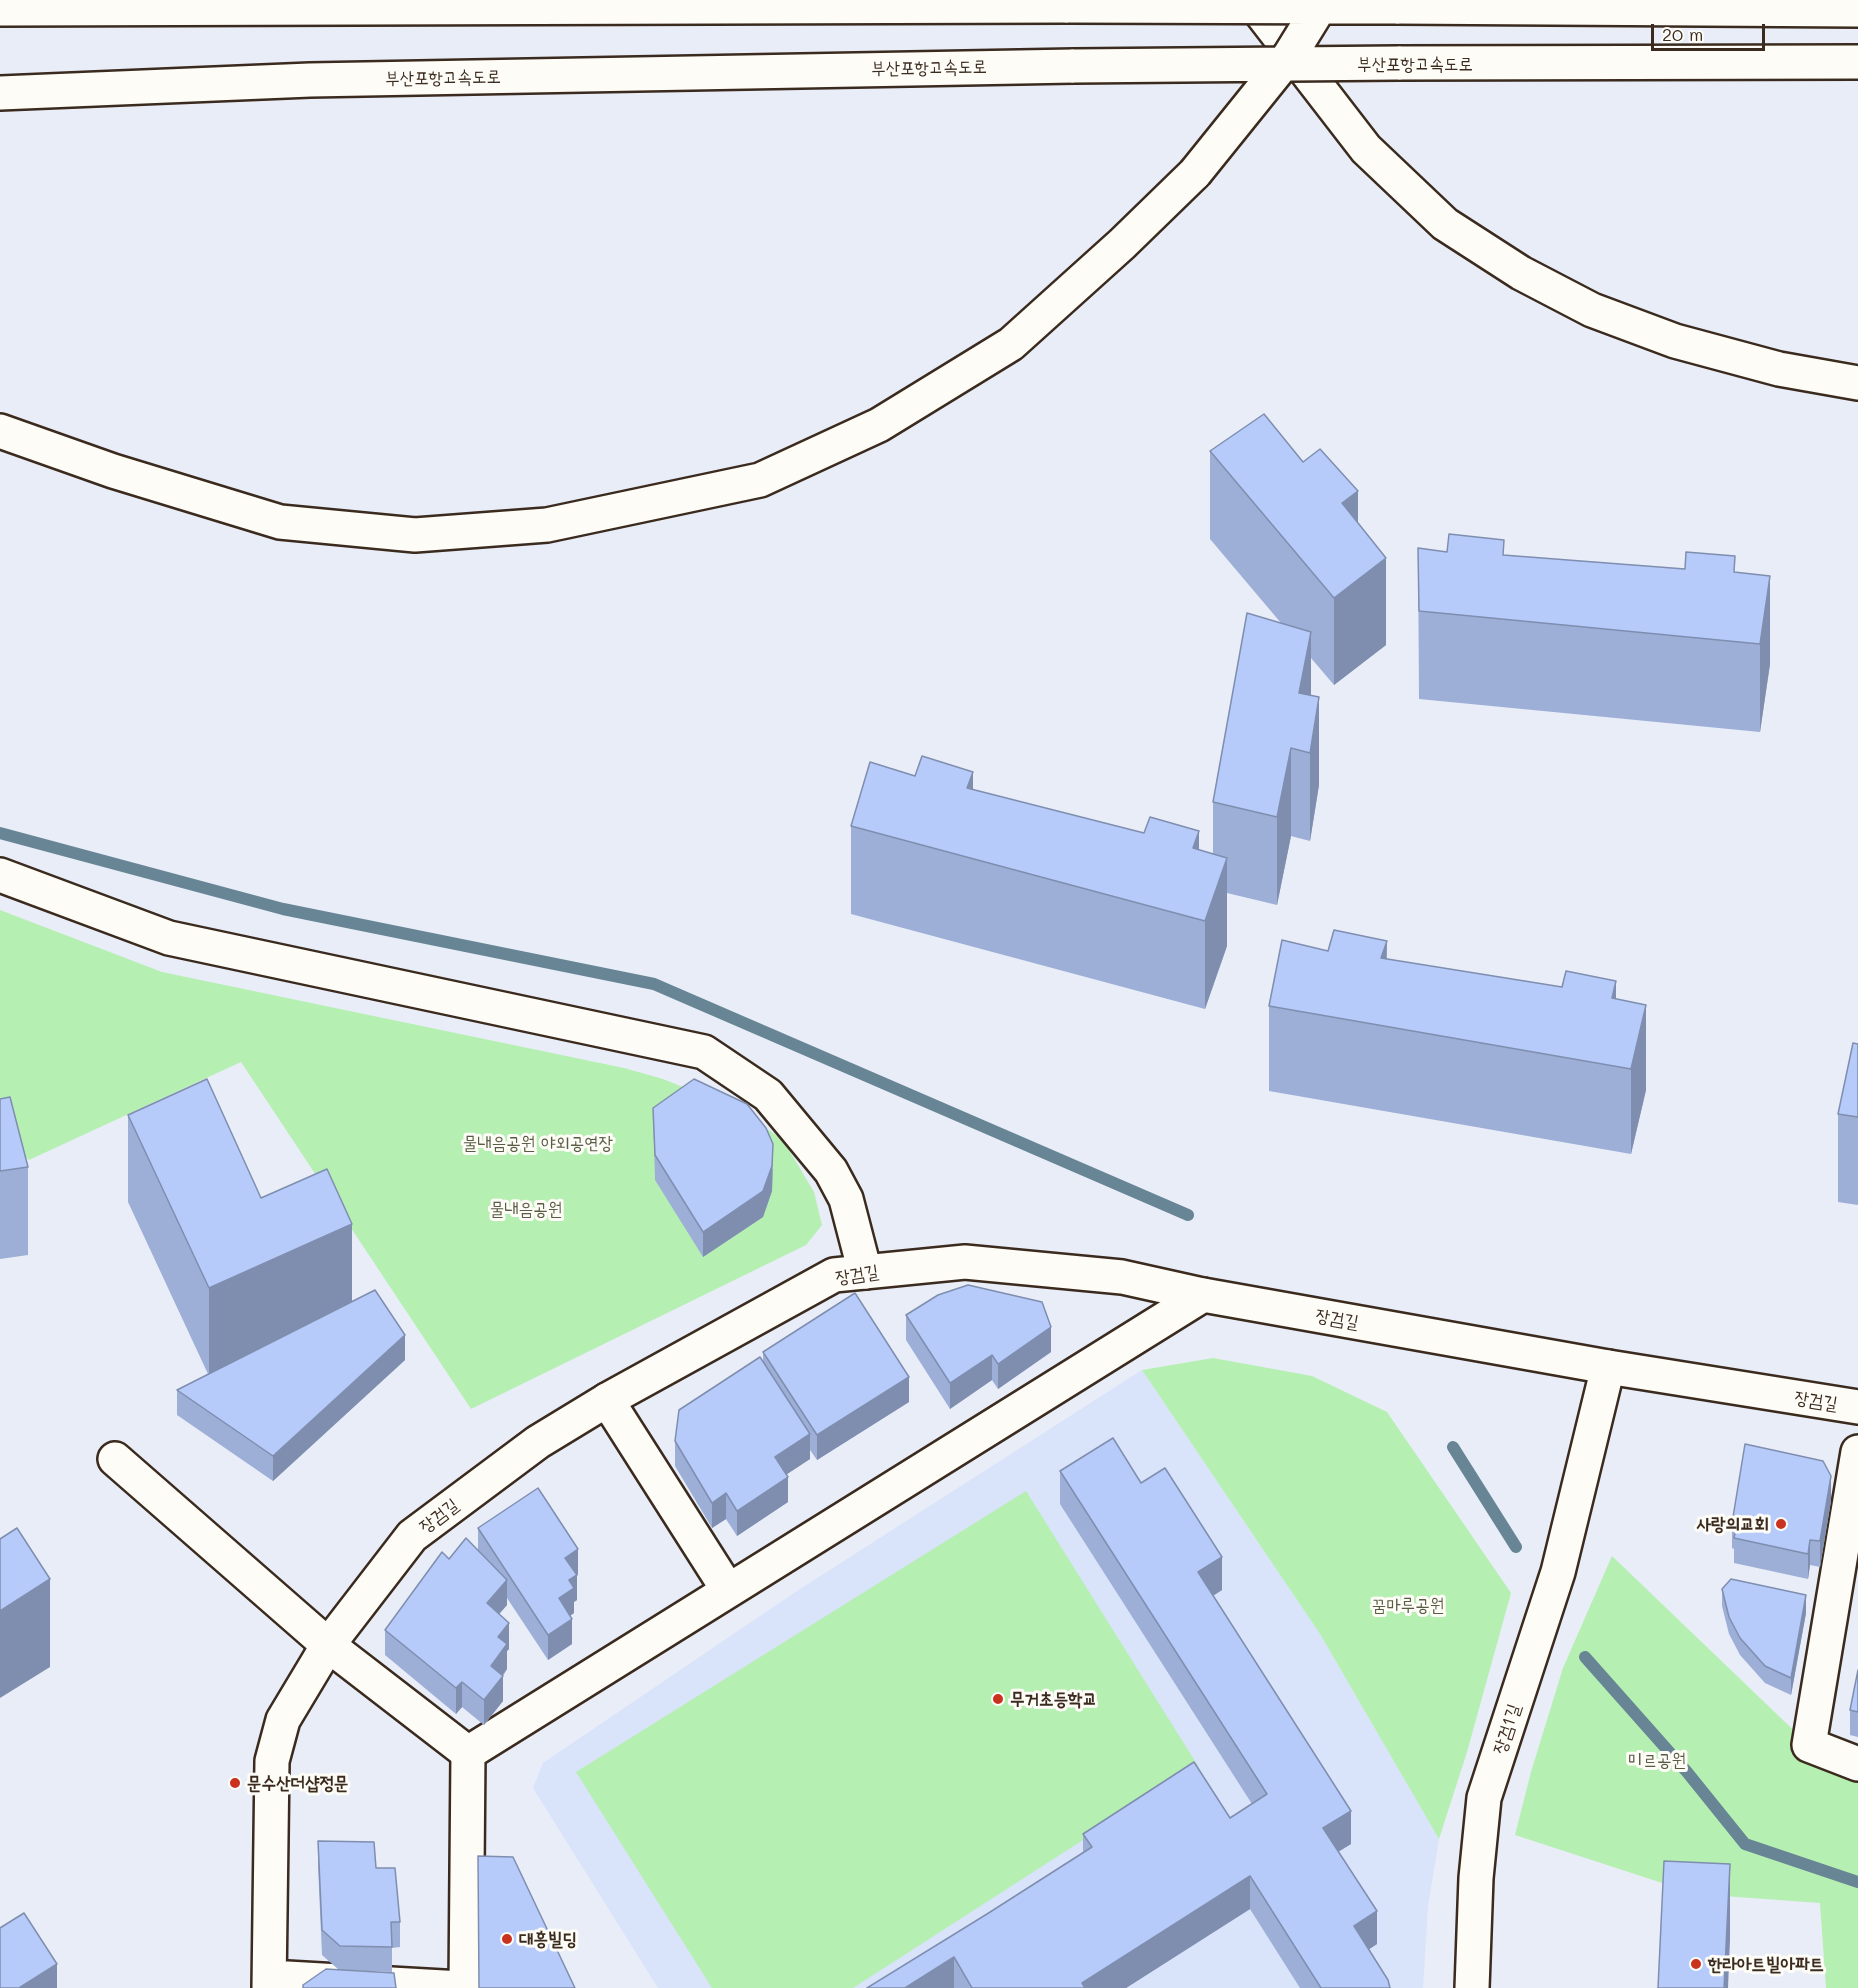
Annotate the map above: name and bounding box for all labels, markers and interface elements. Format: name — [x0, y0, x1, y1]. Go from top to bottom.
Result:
scale bar — [1654, 12, 1768, 50]
text: 20 m — [1662, 22, 1703, 46]
street label: 부산포항고속도로 — [1357, 53, 1473, 75]
street label: 부산포항고속도로 — [871, 56, 987, 80]
street label: 부산포항고속도로 — [385, 66, 501, 90]
park label: 물내음공원 야외공연장 — [463, 1132, 613, 1154]
park label: 물내음공원 — [490, 1198, 562, 1220]
street label: 장검길 — [834, 1261, 880, 1289]
street label: 장검길 — [1314, 1305, 1360, 1333]
street label: 장검길 — [1793, 1387, 1839, 1415]
street label: 장검길 — [415, 1494, 463, 1538]
place label: 사랑의교회 — [1697, 1513, 1769, 1535]
marker: 사랑의교회 — [1774, 1517, 1788, 1531]
park label: 꿈마루공원 — [1372, 1594, 1444, 1616]
place label: 무거초등학교 — [1010, 1688, 1097, 1710]
marker: 무거초등학교 — [991, 1692, 1005, 1706]
street label: 장검1길 — [1489, 1701, 1525, 1757]
park label: 미르공원 — [1628, 1749, 1686, 1771]
place label: 문수산더샵정문 — [247, 1772, 348, 1794]
marker: 문수산더샵정문 — [228, 1776, 242, 1790]
place label: 대흥빌딩 — [519, 1928, 577, 1950]
marker: 대흥빌딩 — [500, 1932, 514, 1946]
place label: 한라아트빌아파트 — [1708, 1953, 1824, 1975]
marker: 한라아트빌아파트 — [1689, 1957, 1703, 1971]

